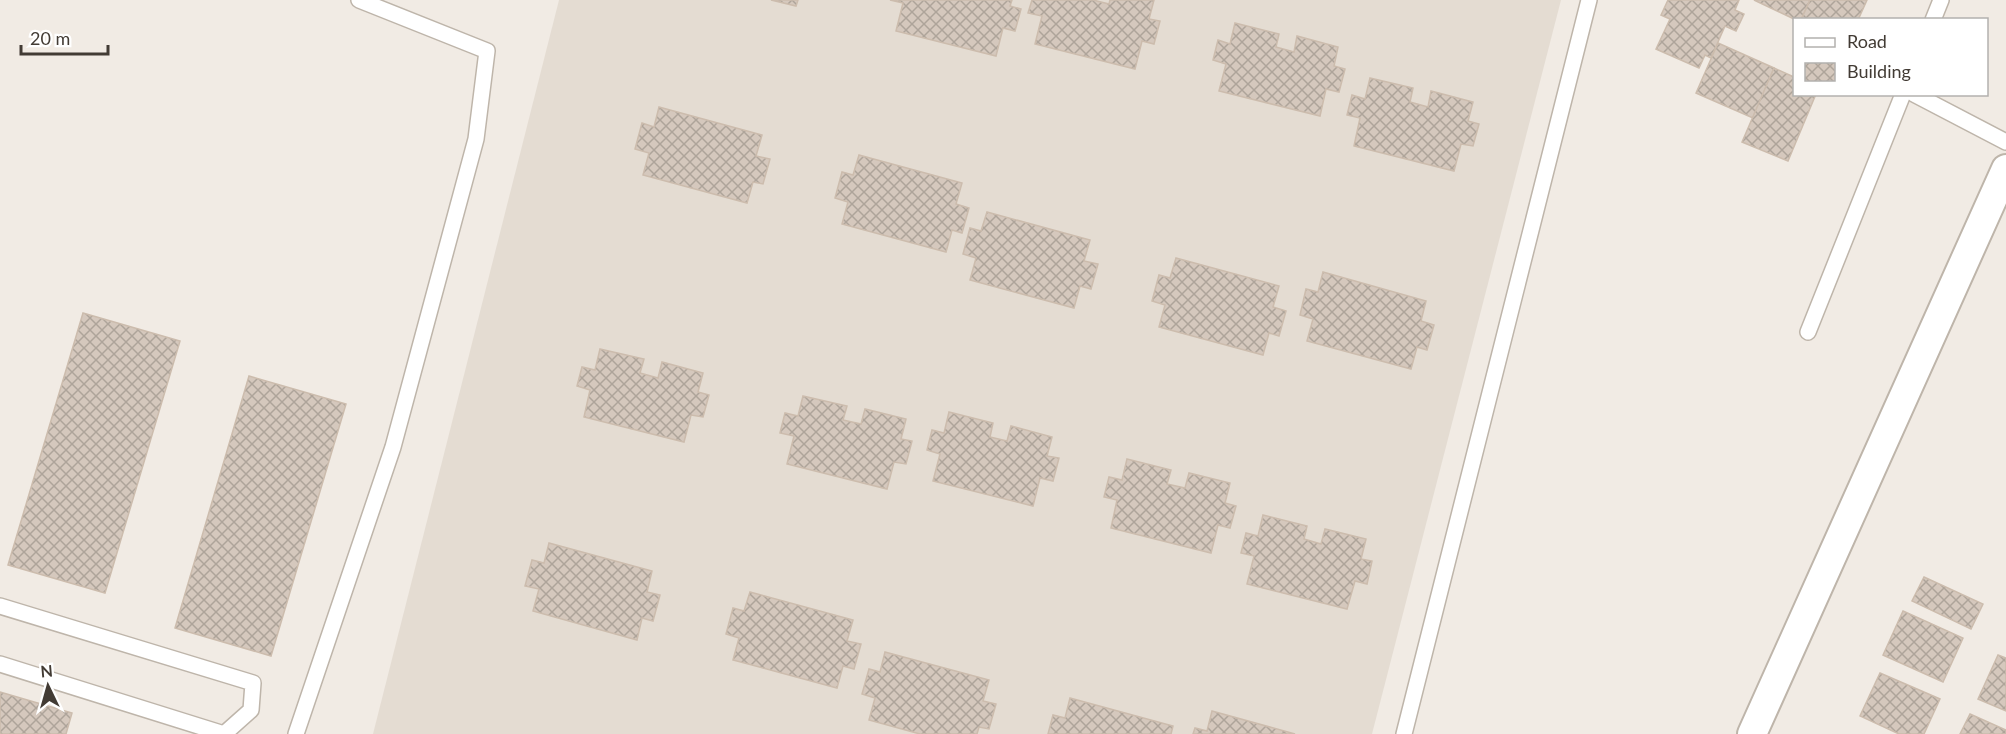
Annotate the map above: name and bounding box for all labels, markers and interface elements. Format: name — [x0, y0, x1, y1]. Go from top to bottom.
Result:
scale bar — [21, 18, 108, 56]
legend — [1793, 18, 1988, 96]
text: 20 m — [30, 27, 70, 49]
text: Road — [1847, 30, 1887, 52]
text: Building — [1847, 60, 1911, 82]
north arrow — [18, 656, 78, 716]
text: N — [40, 661, 54, 681]

